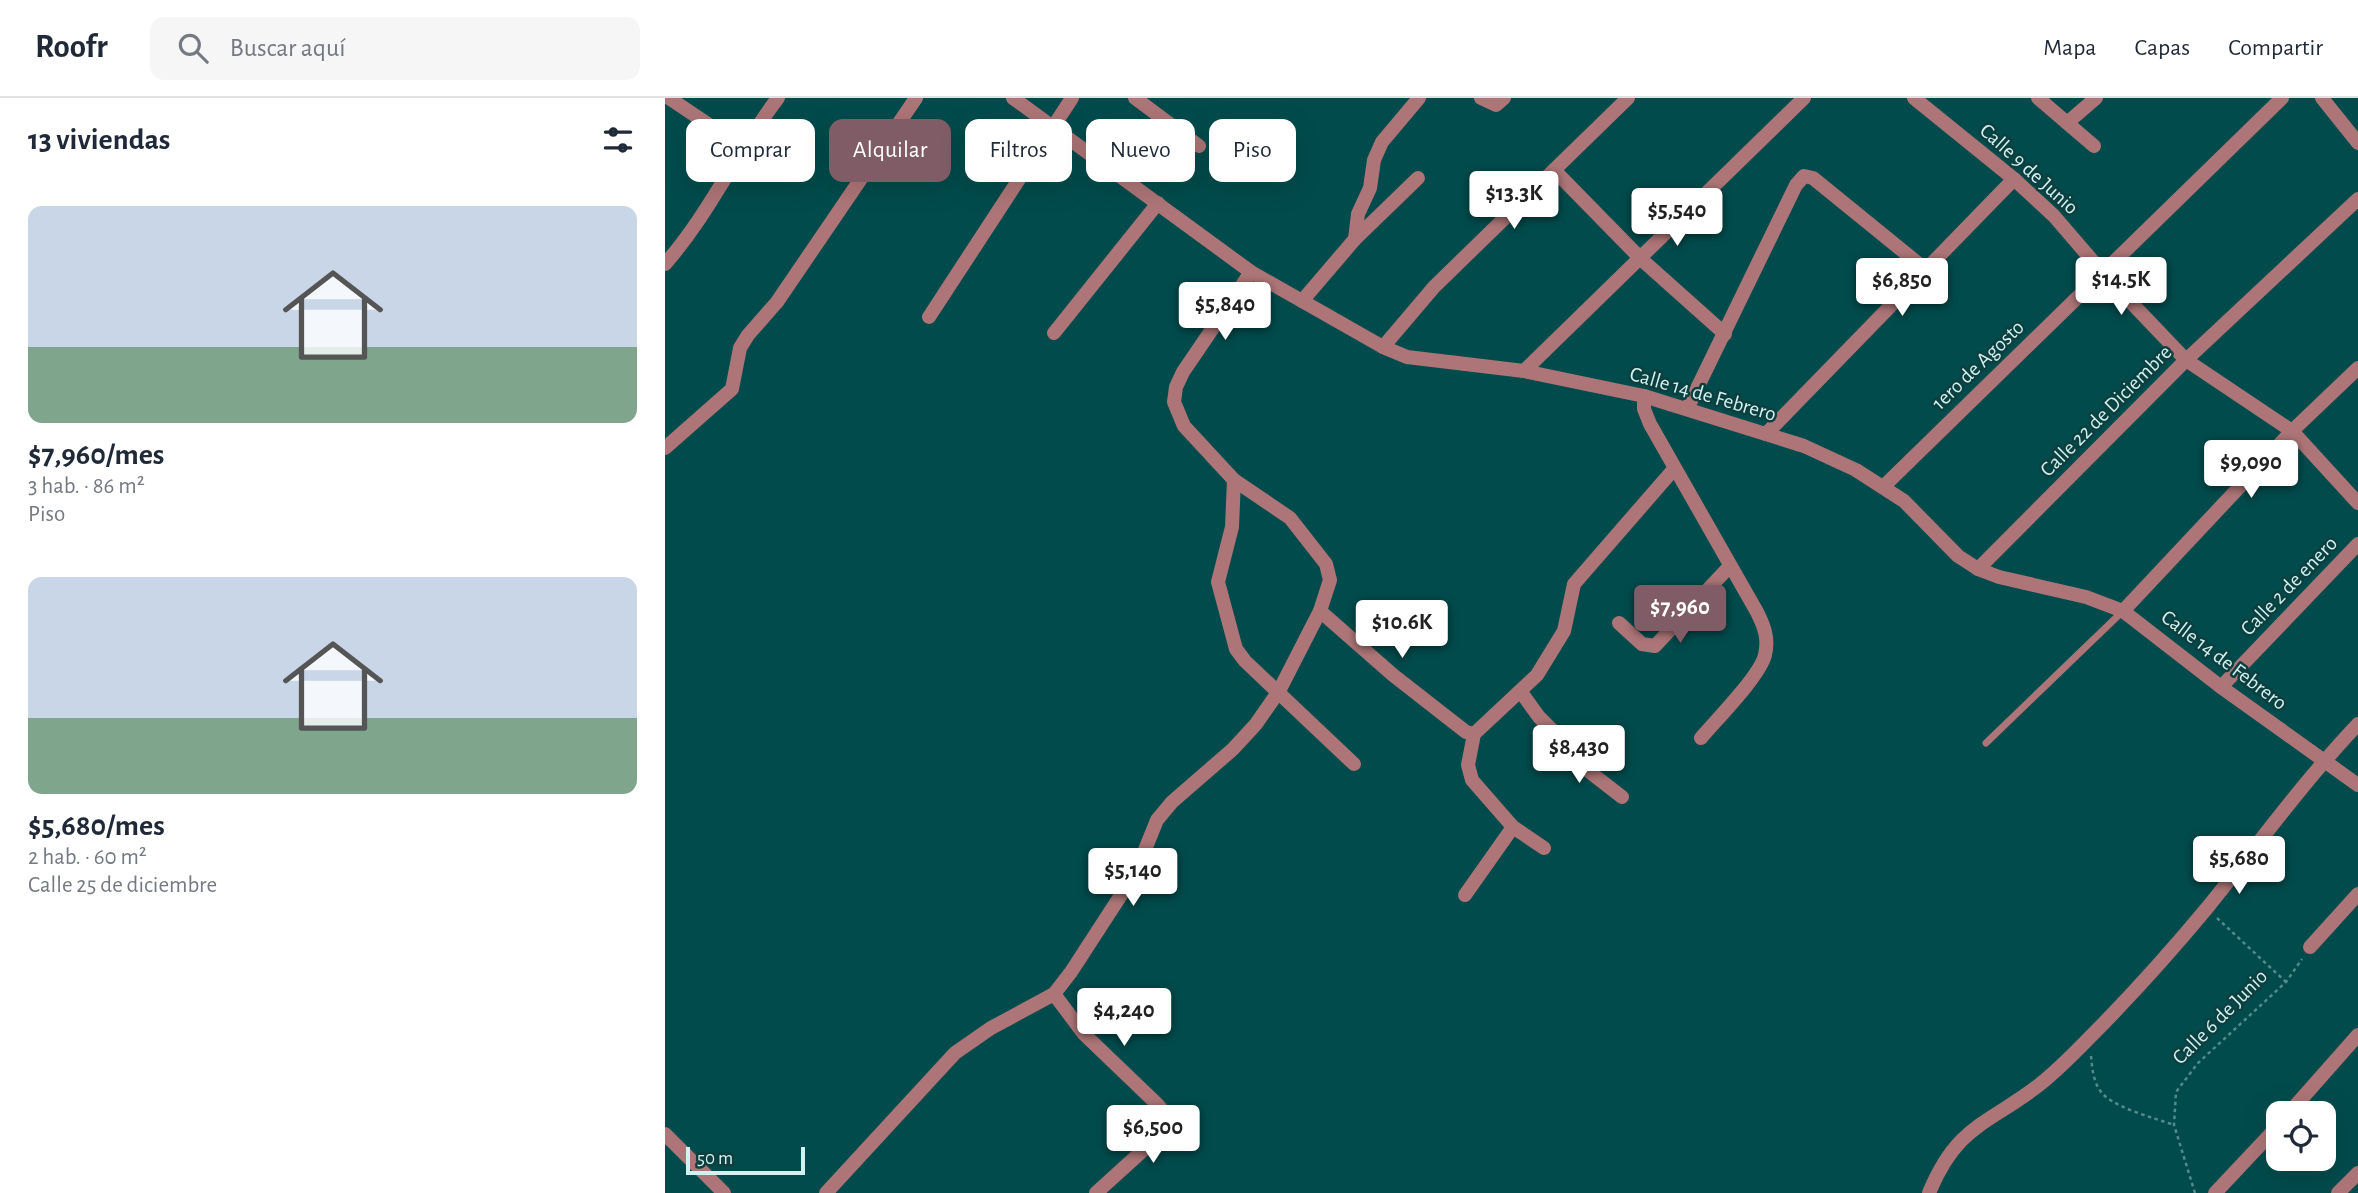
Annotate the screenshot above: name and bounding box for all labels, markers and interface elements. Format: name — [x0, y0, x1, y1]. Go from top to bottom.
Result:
search box — [150, 17, 640, 80]
icon: search — [174, 29, 212, 67]
text: Roofr — [35, 31, 108, 64]
text: Buscar aquí — [230, 35, 346, 61]
text: Mapa — [2043, 36, 2096, 60]
text: Capas — [2134, 36, 2190, 60]
text: Compartir — [2228, 36, 2323, 60]
chip: Comprar — [686, 119, 815, 182]
chip: Alquilar — [829, 119, 951, 182]
chip: Filtros — [965, 119, 1072, 182]
chip: Nuevo — [1086, 119, 1195, 182]
chip: Piso — [1209, 119, 1296, 182]
street label: Calle 9 de Junio — [1976, 120, 2082, 218]
icon: filters — [599, 121, 637, 159]
text: 13 viviendas — [28, 125, 170, 155]
pin: $13.3K — [1457, 172, 1571, 231]
text: $13.3K — [1485, 182, 1543, 205]
pin: $5,540 — [1620, 188, 1734, 248]
text: $5,540 — [1647, 199, 1707, 222]
icon: home — [270, 252, 396, 378]
pin: $6,850 — [1845, 258, 1959, 318]
pin: $14.5K — [2064, 258, 2178, 317]
text: $14.5K — [2092, 268, 2150, 291]
text: $6,850 — [1872, 269, 1932, 292]
pin: $5,840 — [1168, 282, 1282, 342]
text: $5,840 — [1195, 293, 1255, 316]
street label: 1ero de Agosto — [1928, 316, 2028, 414]
street label: Calle 22 de Diciembre — [2036, 341, 2176, 481]
street label: Calle 14 de Febrero — [1627, 363, 1779, 425]
text: $7,960/mes — [28, 440, 164, 470]
pin: $9,090 — [2194, 440, 2308, 500]
text: $9,090 — [2220, 451, 2282, 474]
text: 3 hab. · 86 m² — [28, 475, 145, 498]
text: Piso — [28, 503, 65, 526]
street label: Calle 2 de enero — [2237, 532, 2341, 640]
pin: $7,960 — [1623, 586, 1737, 645]
text: $7,960 — [1650, 596, 1710, 619]
pin: $10.6K — [1345, 601, 1459, 660]
street label: Calle 14 de Febrero — [2157, 606, 2291, 714]
text: $10.6K — [1372, 611, 1432, 634]
icon: home — [270, 623, 396, 749]
pin: $8,430 — [1522, 726, 1636, 785]
text: $8,430 — [1549, 736, 1609, 759]
text: $5,680/mes — [28, 811, 165, 841]
pin: $5,680 — [2182, 836, 2296, 896]
text: 2 hab. · 60 m² — [28, 846, 147, 869]
text: $5,680 — [2209, 847, 2269, 870]
pin: $5,140 — [1076, 848, 1190, 908]
text: $5,140 — [1104, 859, 1162, 882]
text: Calle 25 de diciembre — [28, 874, 217, 897]
street label: Calle 6 de Junio — [2169, 966, 2271, 1068]
pin: $4,240 — [1067, 988, 1181, 1048]
text: $4,240 — [1093, 999, 1155, 1022]
map controls — [2266, 1101, 2336, 1171]
button: locate — [2266, 1101, 2336, 1171]
pin: $6,500 — [1096, 1105, 1210, 1165]
text: $6,500 — [1123, 1116, 1183, 1139]
scale bar — [686, 1144, 805, 1176]
text: 50 m — [697, 1149, 733, 1168]

